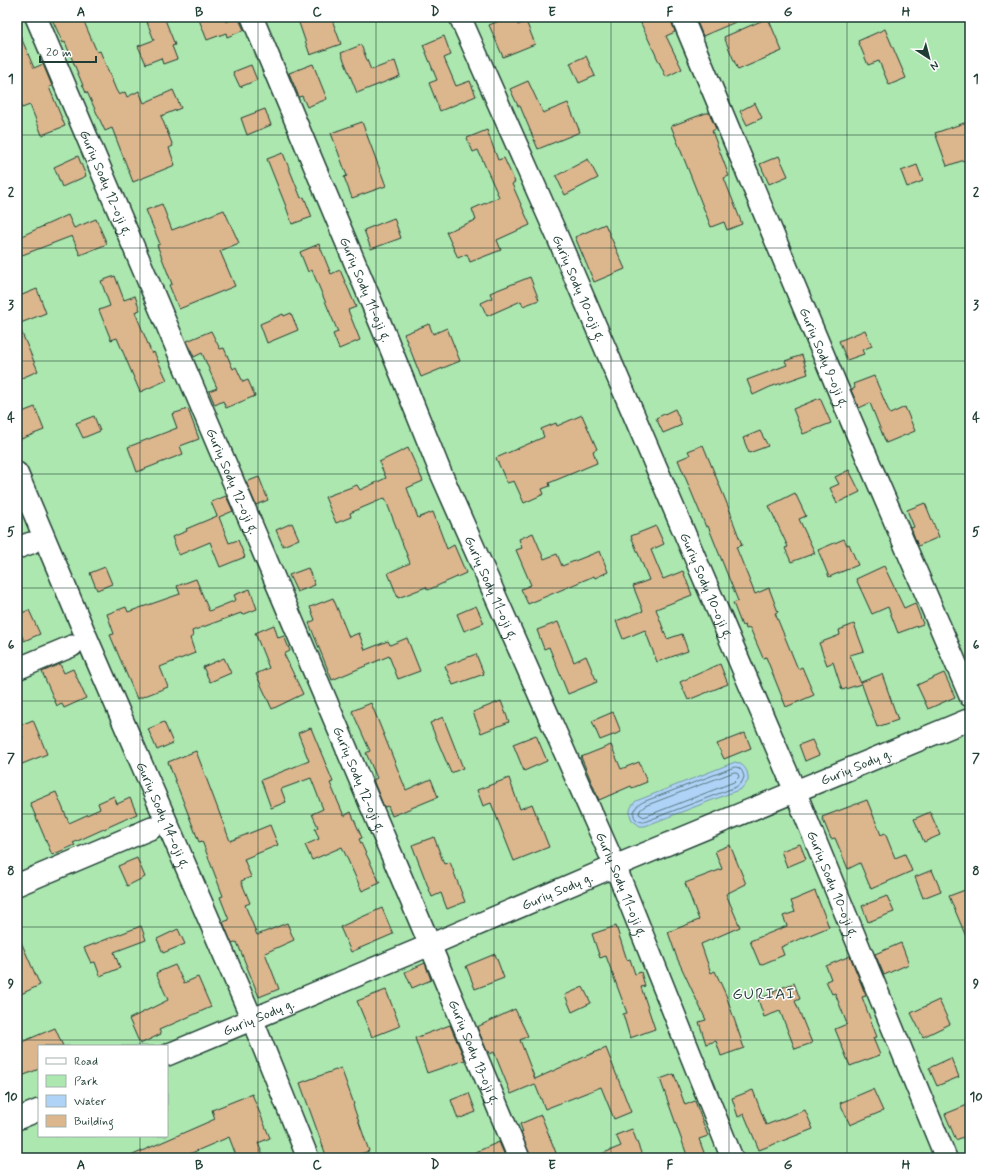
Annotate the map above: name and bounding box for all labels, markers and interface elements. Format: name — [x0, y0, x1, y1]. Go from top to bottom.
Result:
text: A — [77, 4, 85, 21]
text: B — [195, 4, 204, 21]
text: C — [312, 4, 322, 21]
text: D — [431, 4, 440, 21]
text: E — [548, 4, 556, 21]
text: F — [667, 4, 674, 21]
text: G — [784, 4, 793, 21]
text: H — [902, 4, 911, 21]
scale bar — [40, 38, 96, 64]
north arrow — [909, 38, 949, 78]
text: 20 m — [46, 45, 72, 61]
text: N — [927, 57, 941, 73]
text: 1 — [8, 71, 14, 88]
text: 1 — [973, 71, 979, 88]
street label: Gurių Sodų 12-oji g. — [75, 127, 136, 239]
text: 2 — [8, 184, 15, 201]
text: 2 — [973, 184, 980, 201]
street label: Gurių Sodų 10-oji g. — [548, 232, 609, 344]
street label: Gurių Sodų 11-oji g. — [335, 234, 395, 345]
text: 3 — [8, 297, 14, 314]
text: 3 — [973, 297, 979, 314]
street label: Gurių Sodų 9-oji g. — [795, 305, 853, 411]
text: 4 — [7, 410, 15, 427]
text: 4 — [972, 410, 980, 427]
street label: Gurių Sodų 12-oji g. — [202, 425, 263, 537]
text: 5 — [7, 524, 15, 541]
text: 5 — [972, 524, 980, 541]
street label: Gurių Sodų 10-oji g. — [675, 530, 737, 642]
street label: Gurių Sodų 11-oji g. — [460, 533, 522, 643]
text: 6 — [8, 637, 15, 654]
text: 6 — [973, 637, 980, 654]
street label: Gurių Sodų 12-oji g. — [328, 724, 389, 836]
street label: Gurių Sodų g. — [818, 744, 895, 790]
text: 7 — [7, 750, 15, 767]
text: 7 — [972, 750, 980, 767]
street label: Gurių Sodų 14-oji g. — [132, 759, 194, 872]
street label: Gurių Sodų 10-oji g. — [802, 828, 862, 941]
street label: Gurių Sodų 11-oji g. — [591, 829, 651, 940]
text: 8 — [7, 863, 15, 880]
text: 8 — [972, 863, 980, 880]
street label: Gurių Sodų g. — [519, 869, 596, 915]
text: 9 — [8, 976, 15, 993]
text: 9 — [973, 976, 980, 993]
district label: GURIAI — [732, 984, 796, 1005]
street label: Gurių Sodų g. — [220, 995, 297, 1041]
street label: Gurių Sodų 13-oji g. — [444, 997, 504, 1108]
legend — [38, 1045, 168, 1137]
text: Road — [74, 1054, 98, 1070]
text: Park — [74, 1074, 98, 1090]
text: 10 — [4, 1089, 18, 1106]
text: 10 — [969, 1089, 983, 1106]
text: Water — [74, 1094, 106, 1110]
text: Building — [74, 1114, 114, 1131]
text: A — [77, 1157, 85, 1174]
text: B — [195, 1157, 204, 1174]
text: C — [312, 1157, 322, 1174]
text: D — [431, 1157, 440, 1174]
text: E — [548, 1157, 556, 1174]
text: F — [667, 1157, 674, 1174]
text: G — [784, 1157, 793, 1174]
text: H — [902, 1157, 911, 1174]

